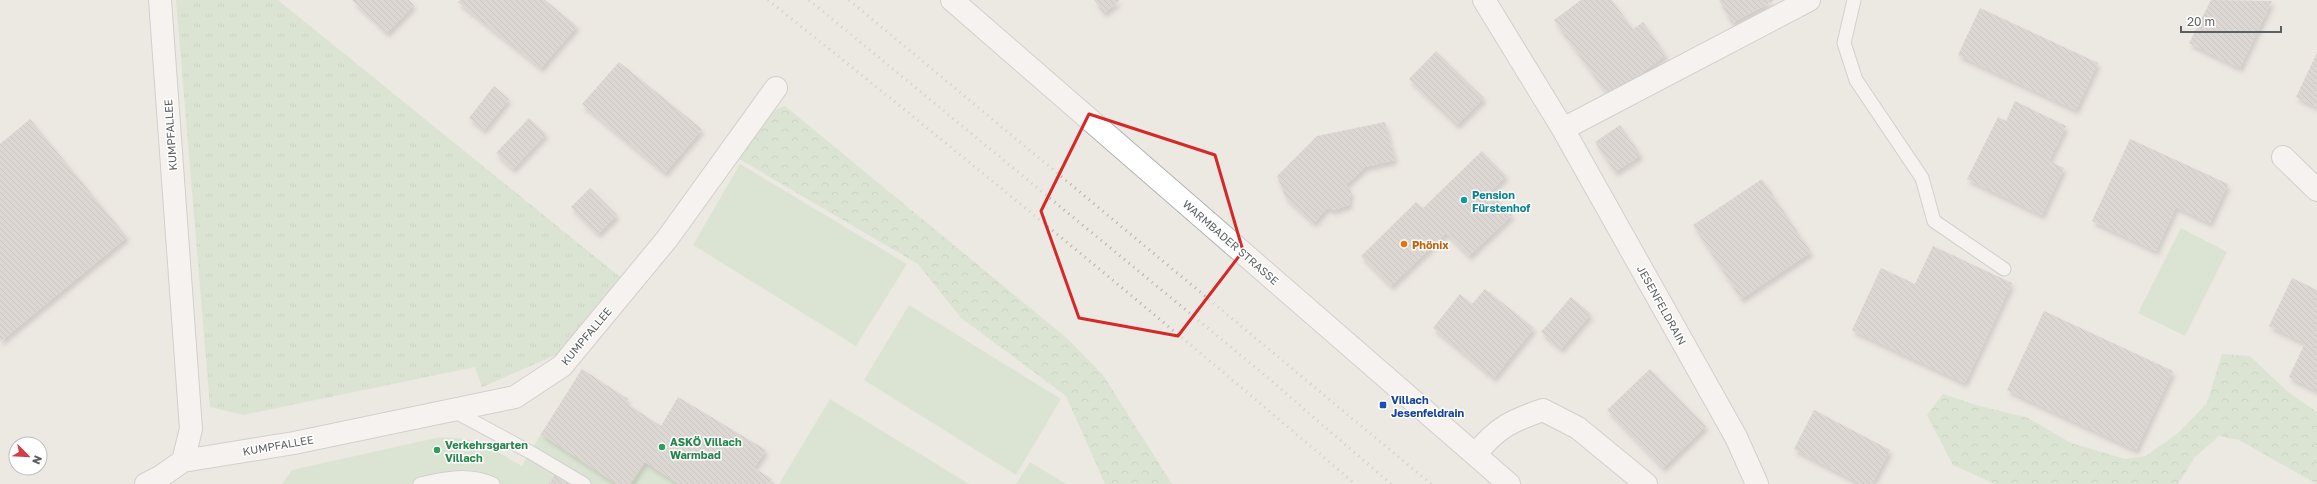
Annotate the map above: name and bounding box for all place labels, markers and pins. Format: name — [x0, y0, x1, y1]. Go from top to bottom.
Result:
place label: Pension Fürstenhof — [1472, 188, 1530, 214]
marker: Pension Fürstenhof — [1459, 195, 1469, 205]
place label: Phönix — [1412, 238, 1449, 251]
marker: Phönix — [1399, 239, 1409, 249]
place label: Villach Jesenfeldrain — [1391, 393, 1464, 419]
marker: Villach Jesenfeldrain — [1378, 400, 1388, 410]
place label: ASKÖ Villach Warmbad — [670, 435, 742, 461]
place label: Verkehrsgarten Villach — [445, 438, 528, 464]
marker: ASKÖ Villach Warmbad — [657, 442, 667, 452]
marker: Verkehrsgarten Villach — [432, 445, 442, 455]

